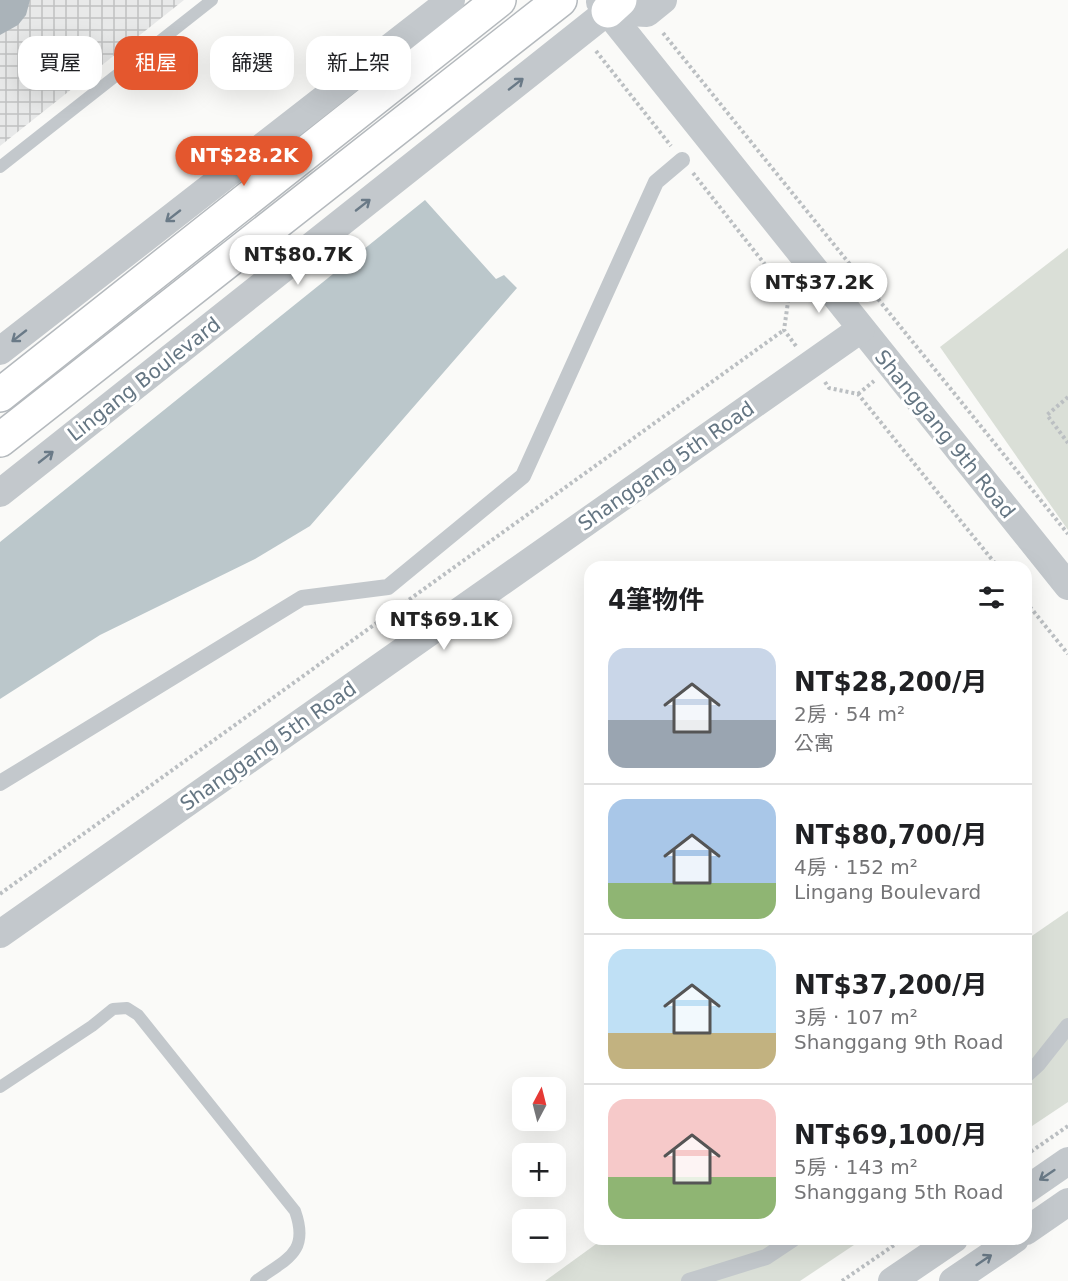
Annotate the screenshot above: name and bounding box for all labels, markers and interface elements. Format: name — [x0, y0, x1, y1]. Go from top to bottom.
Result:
chip: 買屋 — [18, 36, 102, 90]
chip: 租屋 — [114, 36, 198, 90]
chip: 篩選 — [210, 36, 294, 90]
chip: 新上架 — [306, 36, 411, 90]
one-way arrow — [508, 78, 524, 91]
pin: NT$28.2K — [182, 136, 306, 187]
text: NT$28.2K — [189, 143, 299, 167]
one-way arrow — [355, 199, 371, 212]
one-way arrow — [165, 210, 181, 223]
pin: NT$80.7K — [236, 235, 360, 286]
text: NT$80.7K — [243, 242, 353, 266]
pin: NT$37.2K — [757, 263, 881, 314]
text: NT$37.2K — [764, 270, 874, 294]
street label: Lingang Boulevard — [63, 312, 225, 446]
one-way arrow — [11, 330, 27, 343]
street label: Shanggang 9th Road — [870, 345, 1020, 523]
street label: Shanggang 5th Road — [573, 396, 759, 536]
one-way arrow — [38, 450, 53, 464]
icon: filters — [975, 581, 1008, 614]
text: 4筆物件 — [608, 585, 704, 615]
pin: NT$69.1K — [382, 600, 506, 651]
text: NT$69.1K — [389, 607, 499, 631]
text: NT$28,200/月 — [794, 667, 987, 697]
icon: home — [656, 672, 728, 744]
street label: Shanggang 5th Road — [175, 676, 361, 816]
text: 2房 · 54 m² — [794, 702, 905, 726]
text: 公寓 — [794, 731, 834, 755]
text: NT$80,700/月 — [794, 820, 987, 850]
icon: home — [656, 823, 728, 895]
text: 4房 · 152 m² — [794, 855, 918, 879]
text: Lingang Boulevard — [794, 880, 981, 904]
text: NT$37,200/月 — [794, 970, 987, 1000]
icon: home — [656, 973, 728, 1045]
text: 3房 · 107 m² — [794, 1005, 918, 1029]
text: Shanggang 9th Road — [794, 1030, 1003, 1054]
north arrow — [512, 1077, 566, 1131]
map controls — [512, 1077, 566, 1263]
text: NT$69,100/月 — [794, 1120, 987, 1150]
icon: home — [656, 1123, 728, 1195]
button: + — [512, 1143, 566, 1197]
text: 5房 · 143 m² — [794, 1155, 918, 1179]
one-way arrow — [1039, 1169, 1056, 1181]
text: Shanggang 5th Road — [794, 1180, 1003, 1204]
button: − — [512, 1209, 566, 1263]
one-way arrow — [975, 1254, 991, 1266]

